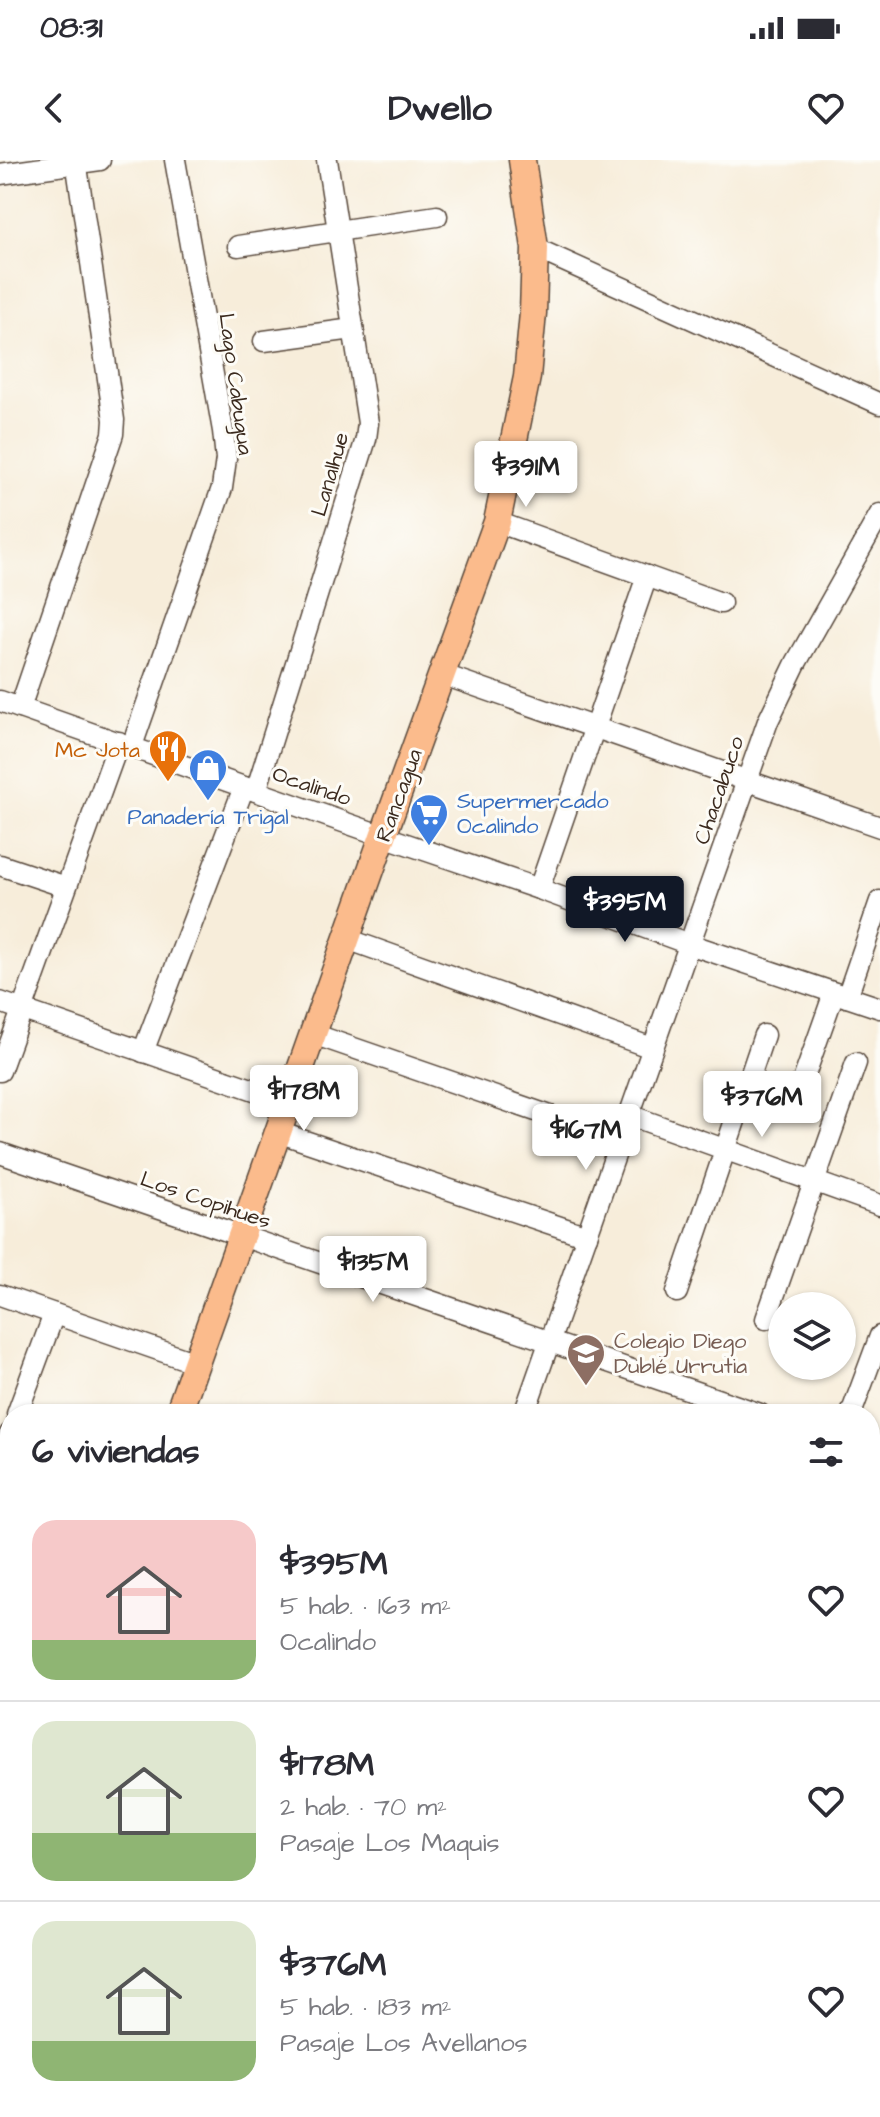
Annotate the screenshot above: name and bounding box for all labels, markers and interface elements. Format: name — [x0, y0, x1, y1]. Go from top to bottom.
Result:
text: 08:31 — [40, 7, 103, 49]
text: Dwello — [388, 83, 492, 134]
icon: back — [32, 86, 76, 130]
icon: heart — [804, 86, 848, 130]
street label: Lago Cabugua — [209, 311, 261, 457]
street label: Lanalhue — [304, 429, 357, 520]
pin: $391M — [470, 441, 582, 509]
text: $391M — [492, 449, 560, 485]
restaurant icon: Mc Jota — [147, 728, 189, 783]
street label: Chacabuco — [686, 732, 753, 849]
place label: Mc Jota — [55, 735, 140, 766]
street label: Rancagua — [368, 745, 431, 847]
shop icon: Panadería Trigal — [187, 747, 229, 802]
street label: Ocalindo — [268, 759, 356, 815]
place label: Supermercado Ocalindo — [457, 786, 609, 842]
supermarket icon: Supermercado Ocalindo — [408, 792, 450, 847]
place label: Panadería Trigal — [127, 802, 289, 834]
pin: $395M — [569, 876, 681, 944]
text: $395M — [584, 884, 666, 920]
pin: $178M — [248, 1065, 360, 1133]
pin: $376M — [706, 1071, 818, 1139]
text: $178M — [268, 1073, 340, 1109]
text: $376M — [721, 1079, 803, 1115]
pin: $167M — [530, 1104, 642, 1172]
text: $167M — [550, 1112, 622, 1148]
street label: Los Copihues — [136, 1164, 275, 1237]
pin: $135M — [317, 1236, 429, 1304]
text: $135M — [338, 1244, 408, 1280]
map controls — [768, 1292, 856, 1380]
button: layers — [768, 1292, 856, 1380]
place label: Colegio Diego Dublé Urrutia — [614, 1326, 747, 1382]
school or university icon: Colegio Diego Dublé Urrutia — [565, 1332, 607, 1387]
text: 6 viviendas — [32, 1428, 200, 1476]
icon: filters — [804, 1430, 848, 1474]
text: $395M — [280, 1540, 388, 1588]
icon: home — [96, 1552, 192, 1648]
icon: heart — [804, 1578, 848, 1622]
text: 5 hab. · 163 m² — [280, 1588, 451, 1624]
text: Ocalindo — [280, 1624, 376, 1660]
text: $178M — [280, 1741, 374, 1789]
icon: home — [96, 1753, 192, 1849]
icon: heart — [804, 1779, 848, 1823]
text: 2 hab. · 70 m² — [280, 1789, 447, 1825]
text: Pasaje Los Maquis — [280, 1825, 500, 1861]
text: $376M — [280, 1941, 387, 1989]
icon: home — [96, 1953, 192, 2049]
icon: heart — [804, 1979, 848, 2023]
text: 5 hab. · 183 m² — [280, 1989, 451, 2025]
text: Pasaje Los Avellanos — [280, 2025, 528, 2061]

